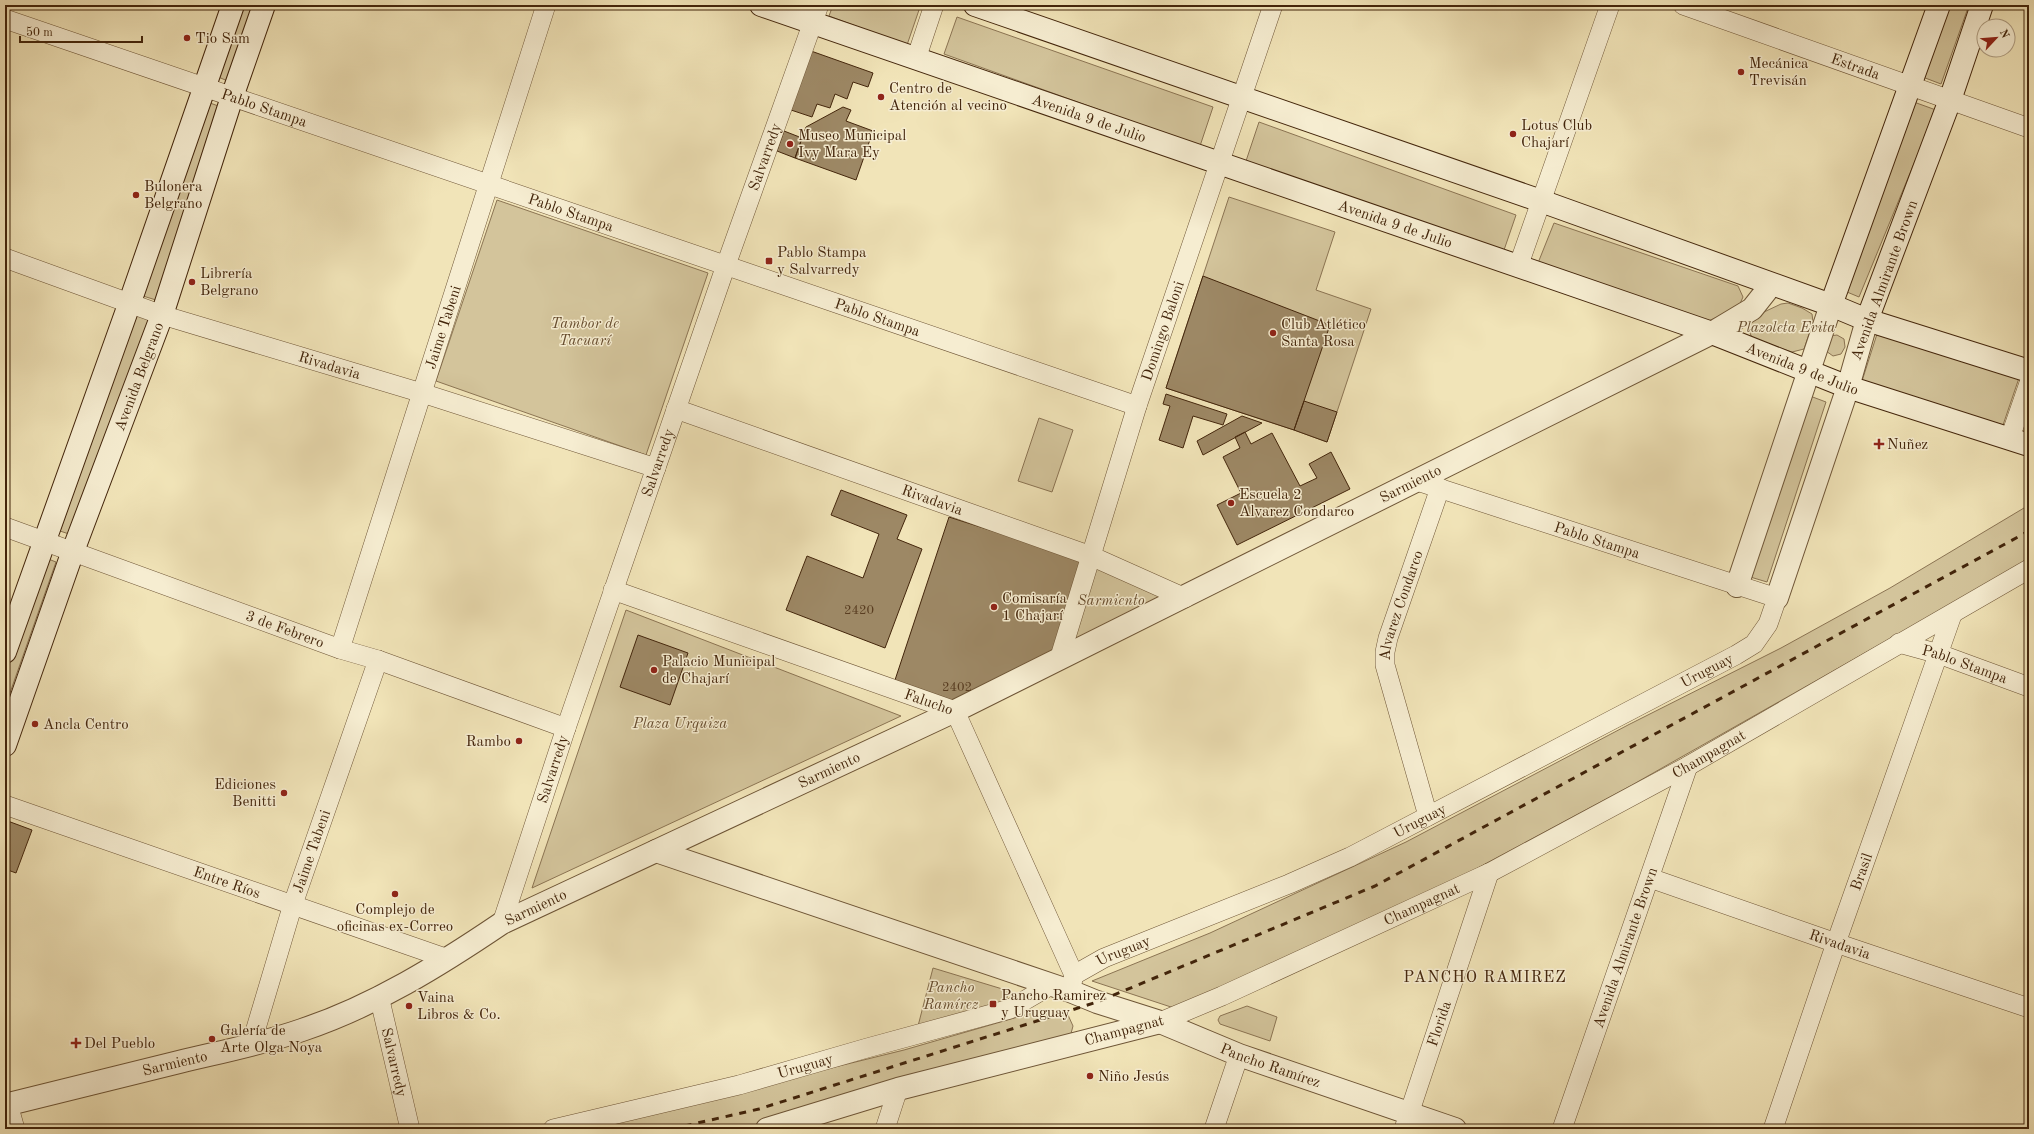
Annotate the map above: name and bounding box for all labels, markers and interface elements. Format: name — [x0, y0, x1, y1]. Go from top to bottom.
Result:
scale bar — [20, 18, 142, 44]
north arrow — [1976, 18, 2016, 58]
text: 50 m — [26, 26, 53, 39]
text: N — [1997, 28, 2011, 41]
place label: Tio Sam — [195, 32, 250, 47]
marker: Tio Sam — [182, 33, 192, 43]
street label: Estrada — [1828, 52, 1882, 84]
place label: Mecánica Trevisán — [1749, 57, 1809, 89]
marker: Mecánica Trevisán — [1736, 67, 1746, 77]
place label: Centro de Atención al vecino — [889, 82, 1007, 114]
street label: Pablo Stampa — [219, 87, 309, 131]
marker: Centro de Atención al vecino — [876, 92, 886, 102]
street label: Avenida 9 de Julio — [1029, 93, 1148, 146]
place label: Lotus Club Chajarí — [1521, 119, 1592, 151]
street label: Salvarredy — [747, 121, 785, 193]
place label: Museo Municipal Ivy Mara Ey — [798, 129, 906, 161]
marker: Lotus Club Chajarí — [1508, 129, 1518, 139]
marker: Museo Municipal Ivy Mara Ey — [785, 139, 795, 149]
place label: Bulonera Belgrano — [144, 180, 203, 212]
marker: Bulonera Belgrano — [131, 190, 141, 200]
street label: Pablo Stampa — [526, 192, 616, 236]
street label: Avenida Almirante Brown — [1849, 198, 1921, 363]
street label: Avenida 9 de Julio — [1336, 199, 1454, 252]
place label: Pablo Stampa y Salvarredy — [777, 246, 867, 278]
marker: Pablo Stampa y Salvarredy — [764, 256, 774, 266]
place label: Librería Belgrano — [200, 267, 259, 299]
marker: Librería Belgrano — [187, 277, 197, 287]
street label: Domingo Baloni — [1140, 280, 1188, 383]
street label: Jaime Tabeni — [424, 284, 465, 371]
street label: Pablo Stampa — [832, 297, 922, 340]
park label: Tambor de Tacuarí — [551, 317, 619, 349]
place label: Club Atlético Santa Rosa — [1281, 318, 1366, 350]
street label: Avenida Belgrano — [113, 321, 167, 433]
park label: Plazoleta Evita — [1736, 321, 1835, 336]
marker: Club Atlético Santa Rosa — [1268, 328, 1278, 338]
street label: Avenida 9 de Julio — [1743, 341, 1860, 399]
street label: Rivadavia — [296, 350, 362, 383]
street label: Salvarredy — [640, 427, 678, 499]
place label: Nuñez — [1887, 438, 1928, 453]
marker: Nuñez — [1874, 439, 1884, 449]
street label: Sarmiento — [1378, 463, 1444, 507]
street label: Rivadavia — [899, 483, 965, 519]
place label: Escuela 2 Alvarez Condarco — [1239, 488, 1354, 520]
marker: Escuela 2 Alvarez Condarco — [1226, 498, 1236, 508]
street label: Pablo Stampa — [1552, 520, 1642, 563]
street label: Alvarez Condarco — [1379, 549, 1427, 661]
place label: Comisaría 1 Chajarí — [1002, 592, 1068, 624]
park label: Sarmiento — [1077, 594, 1145, 609]
marker: Comisaría 1 Chajarí — [989, 602, 999, 612]
house number: 2420 — [844, 604, 874, 617]
street label: 3 de Febrero — [243, 609, 326, 651]
street label: Pablo Stampa — [1920, 644, 2009, 688]
street label: Uruguay — [1679, 652, 1736, 692]
place label: Palacio Municipal de Chajarí — [662, 655, 775, 687]
marker: Palacio Municipal de Chajarí — [649, 665, 659, 675]
house number: 2402 — [942, 681, 972, 694]
street label: Falucho — [902, 688, 955, 719]
park label: Plaza Urquiza — [632, 717, 727, 732]
place label: Ancla Centro — [43, 718, 129, 733]
marker: Ancla Centro — [30, 719, 40, 729]
street label: Champagnat — [1670, 728, 1749, 782]
street label: Salvarredy — [536, 734, 572, 805]
place label: Rambo — [466, 735, 511, 750]
marker: Rambo — [514, 736, 524, 746]
street label: Sarmiento — [796, 750, 863, 792]
place label: Ediciones Benitti — [214, 778, 276, 810]
marker: Ediciones Benitti — [279, 788, 289, 798]
street label: Uruguay — [1392, 802, 1449, 842]
street label: Jaime Tabeni — [291, 808, 334, 895]
street label: Brasil — [1849, 852, 1876, 893]
street label: Entre Ríos — [191, 865, 262, 902]
street label: Avenida Almirante Brown — [1592, 866, 1661, 1031]
street label: Champagnat — [1382, 882, 1462, 929]
street label: Sarmiento — [503, 888, 570, 930]
marker: Complejo de oficinas ex-Correo — [390, 889, 400, 899]
place label: Complejo de oficinas ex-Correo — [337, 903, 453, 935]
street label: Rivadavia — [1807, 928, 1873, 963]
street label: Uruguay — [1094, 934, 1153, 970]
district label: PANCHO RAMIREZ — [1403, 970, 1567, 986]
park label: Pancho Ramírez — [922, 981, 979, 1013]
place label: Pancho Ramirez y Uruguay — [1001, 989, 1106, 1021]
place label: Vaina Libros & Co. — [417, 991, 501, 1023]
marker: Pancho Ramirez y Uruguay — [988, 999, 998, 1009]
street label: Florida — [1426, 999, 1455, 1049]
marker: Vaina Libros & Co. — [404, 1001, 414, 1011]
street label: Champagnat — [1083, 1014, 1166, 1049]
place label: Galería de Arte Olga Noya — [220, 1024, 323, 1056]
street label: Salvarredy — [378, 1026, 408, 1099]
marker: Galería de Arte Olga Noya — [207, 1034, 217, 1044]
place label: Del Pueblo — [84, 1037, 155, 1052]
marker: Del Pueblo — [71, 1038, 81, 1048]
street label: Pancho Ramírez — [1218, 1042, 1322, 1091]
street label: Sarmiento — [141, 1050, 209, 1080]
street label: Uruguay — [776, 1052, 835, 1082]
place label: Niño Jesús — [1098, 1070, 1169, 1085]
marker: Niño Jesús — [1085, 1071, 1095, 1081]

